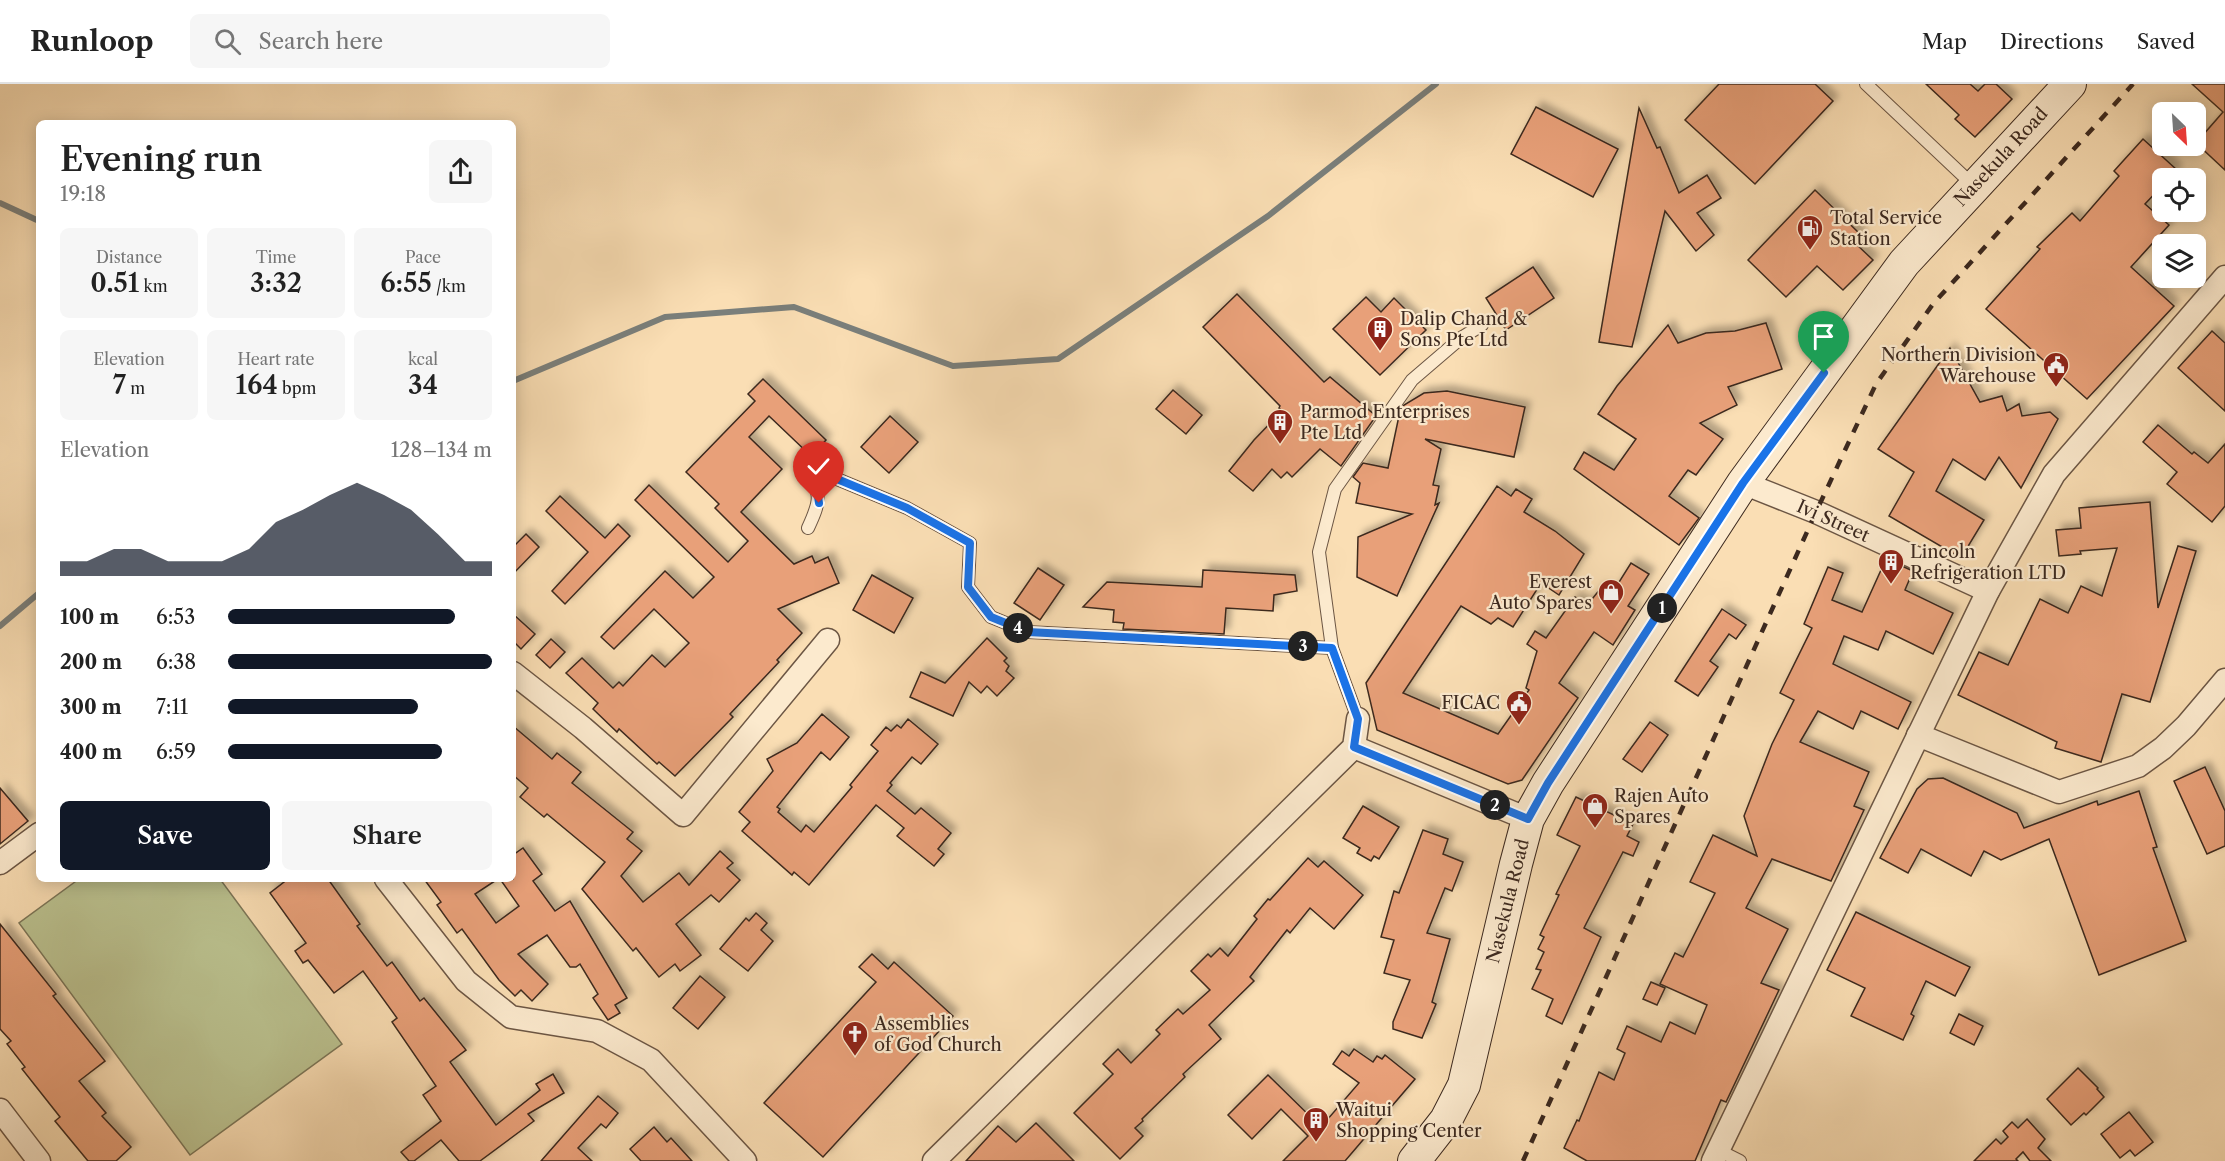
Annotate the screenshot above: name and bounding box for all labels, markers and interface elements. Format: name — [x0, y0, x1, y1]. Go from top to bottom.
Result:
search box — [190, 14, 610, 68]
text: Runloop — [30, 24, 154, 58]
icon: search — [211, 25, 244, 58]
text: Search here — [259, 28, 383, 55]
text: Map — [1922, 29, 1967, 54]
text: Directions — [2000, 29, 2104, 54]
text: Saved — [2137, 29, 2195, 54]
north arrow — [2152, 102, 2206, 156]
map controls — [2152, 102, 2206, 288]
street label: Nasekula Road — [1950, 103, 2052, 211]
text: Evening run — [60, 139, 262, 180]
button: share — [429, 140, 492, 203]
button: locate — [2152, 168, 2206, 222]
text: 19:18 — [60, 182, 106, 206]
place label: Total Service Station — [1830, 207, 1942, 250]
fuel station icon: Total Service Station — [1795, 213, 1825, 251]
button: layers — [2152, 234, 2206, 288]
text: Distance — [96, 247, 162, 267]
text: Time — [256, 247, 296, 267]
text: Pace — [405, 247, 441, 267]
text: 0.51 — [90, 267, 139, 299]
text: 3:32 — [250, 267, 302, 299]
text: 6:55 — [380, 267, 432, 299]
text: km — [139, 276, 168, 296]
text: /km — [432, 276, 466, 296]
place label: Dalip Chand & Sons Pte Ltd — [1400, 308, 1527, 351]
pin — [1798, 311, 1849, 373]
building icon: Dalip Chand & Sons Pte Ltd — [1365, 314, 1395, 352]
icon: arrive — [1807, 320, 1840, 353]
place label: Northern Division Warehouse — [1881, 344, 2036, 387]
text: Elevation — [93, 349, 165, 369]
text: Heart rate — [237, 349, 315, 369]
text: kcal — [408, 349, 438, 369]
public building icon: Northern Division Warehouse — [2041, 350, 2071, 388]
text: 7 — [113, 369, 126, 401]
text: 164 — [236, 369, 278, 401]
text: 34 — [408, 369, 438, 401]
text: m — [126, 378, 145, 398]
text: bpm — [278, 378, 316, 398]
place label: Parmod Enterprises Pte Ltd — [1300, 401, 1470, 444]
building icon: Parmod Enterprises Pte Ltd — [1265, 407, 1295, 445]
text: Elevation — [60, 438, 149, 462]
text: 128–134 m — [391, 438, 492, 462]
pin — [793, 441, 844, 503]
icon: check — [802, 450, 835, 483]
street label: Ivi Street — [1793, 495, 1873, 547]
place label: Lincoln Refrigeration LTD — [1910, 541, 2066, 584]
building icon: Lincoln Refrigeration LTD — [1876, 547, 1906, 585]
place label: Everest Auto Spares — [1488, 571, 1593, 614]
shop icon: Everest Auto Spares — [1596, 577, 1626, 615]
pin: 1 — [1647, 593, 1677, 623]
text: 1 — [1658, 598, 1666, 618]
text: 100 m — [60, 605, 119, 629]
text: 6:53 — [156, 605, 195, 629]
pin: 4 — [1003, 613, 1033, 643]
text: 4 — [1013, 618, 1023, 638]
pin: 3 — [1288, 631, 1318, 661]
text: 3 — [1298, 636, 1308, 656]
text: 200 m — [60, 650, 122, 674]
text: 6:38 — [156, 650, 196, 674]
public building icon: FICAC — [1504, 688, 1534, 726]
place label: FICAC — [1441, 692, 1500, 714]
text: 300 m — [60, 695, 122, 719]
text: 7:11 — [156, 695, 188, 719]
text: 400 m — [60, 740, 122, 764]
text: 6:59 — [156, 740, 196, 764]
place label: Rajen Auto Spares — [1614, 785, 1709, 828]
pin: 2 — [1480, 790, 1510, 820]
shop icon: Rajen Auto Spares — [1580, 791, 1610, 829]
text: 2 — [1490, 795, 1500, 815]
button: Save — [60, 801, 270, 870]
button: Share — [282, 801, 492, 870]
street label: Nasekula Road — [1482, 837, 1534, 965]
place label: Assemblies of God Church — [873, 1013, 1002, 1056]
church icon: Assemblies of God Church — [840, 1019, 870, 1057]
place label: Waitui Shopping Center — [1335, 1099, 1482, 1142]
building icon: Waitui Shopping Center — [1301, 1105, 1331, 1143]

